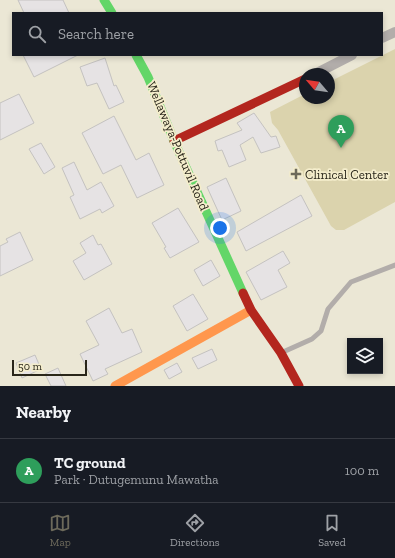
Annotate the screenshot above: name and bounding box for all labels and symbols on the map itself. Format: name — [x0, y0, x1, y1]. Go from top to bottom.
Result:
north arrow — [299, 68, 335, 104]
street label: Wellawaya-Pottuvil Road — [144, 79, 212, 213]
pin: A — [328, 115, 354, 148]
place label: Clinical Center — [305, 167, 389, 182]
marker: Clinical Center — [290, 168, 302, 180]
your location — [210, 218, 230, 238]
scale bar — [12, 358, 87, 377]

